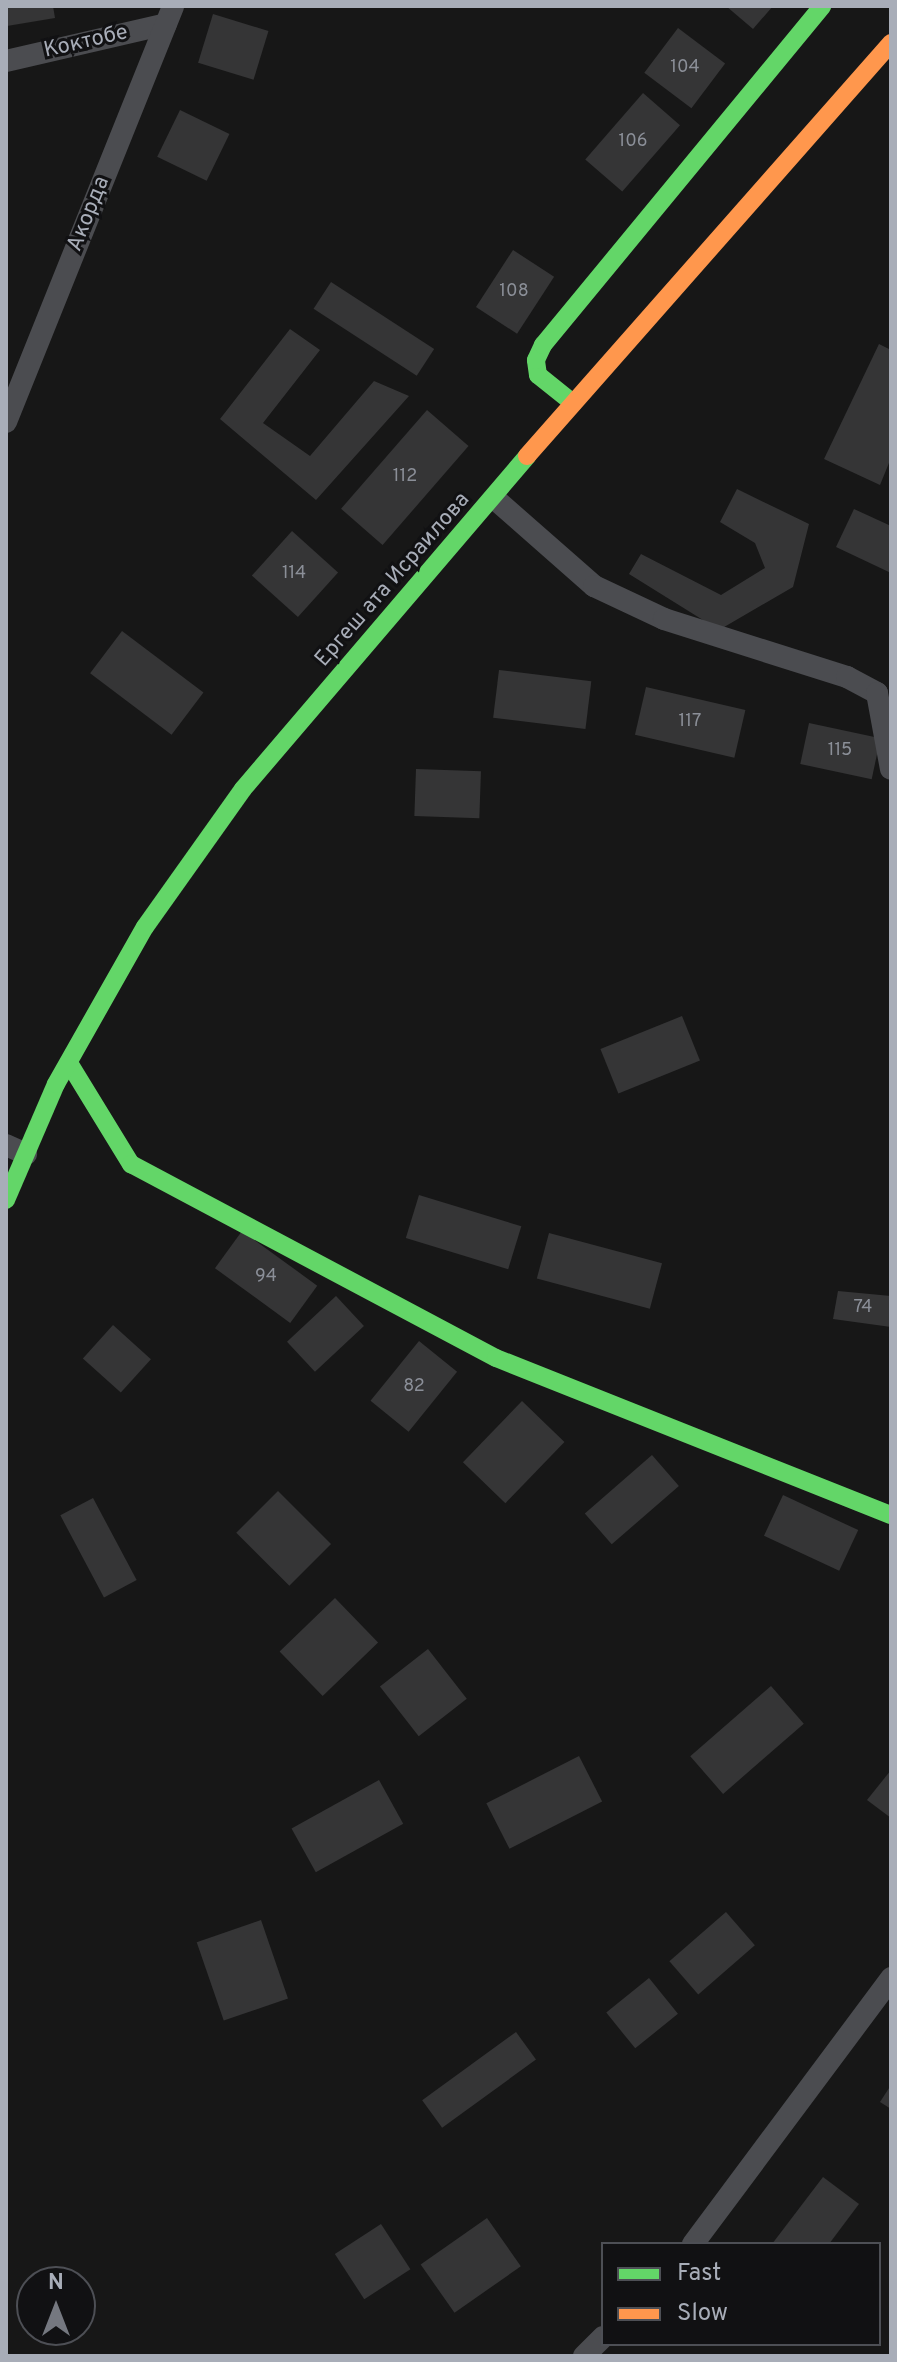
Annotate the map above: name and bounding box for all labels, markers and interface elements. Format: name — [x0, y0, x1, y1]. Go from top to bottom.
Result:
street label: Коктобе — [41, 20, 131, 64]
house number: 104 — [670, 57, 700, 79]
house number: 106 — [618, 131, 648, 153]
street label: Акорда — [62, 173, 116, 255]
house number: 108 — [499, 281, 529, 303]
house number: 112 — [393, 466, 417, 488]
street label: Ергеш ата Исраилова — [310, 487, 476, 673]
house number: 114 — [282, 563, 306, 585]
house number: 117 — [679, 711, 701, 733]
house number: 115 — [828, 740, 852, 762]
house number: 94 — [255, 1266, 277, 1288]
house number: 74 — [854, 1297, 872, 1319]
house number: 82 — [403, 1376, 425, 1398]
legend — [601, 2242, 881, 2346]
text: Fast — [677, 2259, 721, 2289]
north arrow — [16, 2266, 96, 2346]
text: N — [48, 2270, 64, 2297]
text: Slow — [677, 2299, 728, 2329]

